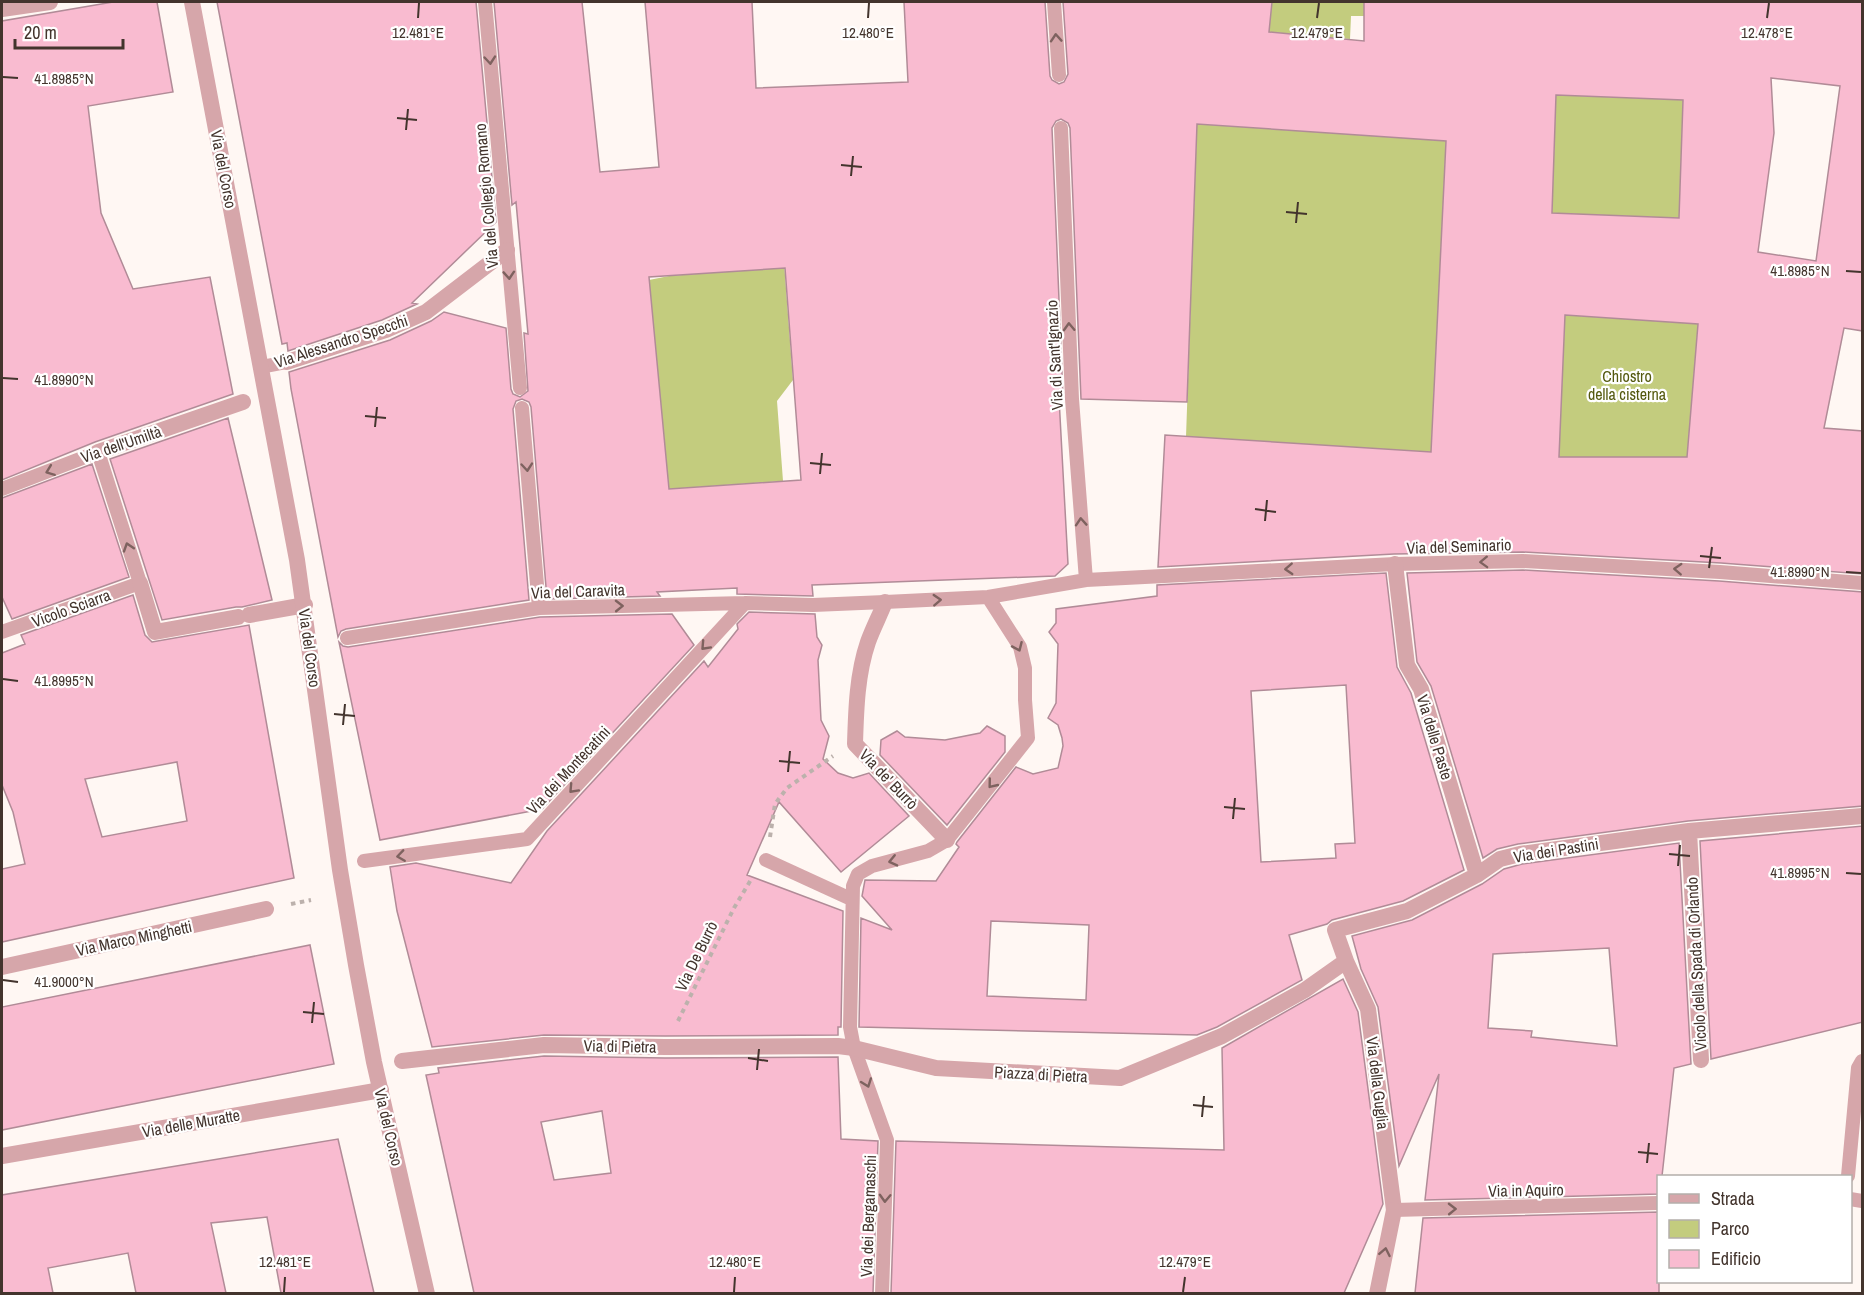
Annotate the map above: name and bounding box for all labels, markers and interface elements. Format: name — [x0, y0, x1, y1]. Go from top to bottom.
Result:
scale bar — [15, 12, 123, 50]
text: 20 m — [24, 20, 57, 45]
text: 12.481°E — [392, 22, 444, 43]
text: 12.480°E — [842, 22, 894, 43]
text: 12.479°E — [1291, 22, 1343, 43]
text: 12.478°E — [1741, 22, 1793, 43]
one-way arrow — [1050, 34, 1063, 43]
one-way arrow — [483, 55, 496, 64]
text: 41.8985°N — [34, 68, 94, 89]
street label: Via del Collegio Romano — [469, 122, 503, 270]
street label: Via del Corso — [206, 128, 242, 210]
text: 41.8985°N — [1770, 260, 1830, 281]
one-way arrow — [502, 270, 515, 279]
street label: Via di Sant'Ignazio — [1040, 299, 1068, 411]
street label: Via Alessandro Specchi — [271, 309, 411, 373]
one-way arrow — [1062, 323, 1075, 332]
park label: Chiostro della cisterna — [1588, 365, 1667, 405]
text: 41.8990°N — [34, 369, 94, 390]
street label: Via dell'Umiltà — [78, 420, 165, 468]
one-way arrow — [520, 462, 533, 471]
one-way arrow — [45, 463, 55, 476]
one-way arrow — [1075, 517, 1088, 526]
street label: Via del Seminario — [1406, 533, 1512, 559]
one-way arrow — [123, 542, 135, 553]
one-way arrow — [1479, 555, 1488, 568]
text: 41.8990°N — [1770, 561, 1830, 582]
one-way arrow — [1284, 563, 1293, 576]
one-way arrow — [1674, 563, 1683, 576]
street label: Via del Caravita — [531, 578, 626, 604]
street label: Vicolo Sciarra — [29, 583, 114, 632]
one-way arrow — [932, 593, 941, 606]
one-way arrow — [614, 600, 623, 612]
street label: Via del Corso — [294, 607, 326, 689]
one-way arrow — [701, 639, 712, 649]
one-way arrow — [1011, 641, 1023, 652]
text: 41.8995°N — [34, 670, 94, 691]
street label: Via delle Paste — [1412, 692, 1458, 782]
street label: Via dei Montecatini — [521, 721, 615, 819]
street label: Via de' Burrò — [855, 744, 923, 814]
one-way arrow — [988, 777, 999, 788]
one-way arrow — [569, 782, 580, 793]
street label: Via dei Pastini — [1512, 832, 1600, 868]
one-way arrow — [397, 850, 406, 862]
one-way arrow — [889, 854, 899, 867]
text: 41.8995°N — [1770, 862, 1830, 883]
street label: Vicolo della Spada di Orlando — [1680, 876, 1712, 1052]
street label: Via Marco Minghetti — [74, 915, 194, 961]
street label: Via De Burrò — [670, 917, 722, 995]
text: 41.9000°N — [34, 971, 94, 992]
street label: Via di Pietra — [583, 1034, 657, 1058]
street label: Via della Guglia — [1361, 1035, 1395, 1131]
street label: Piazza di Pietra — [994, 1061, 1089, 1087]
one-way arrow — [859, 1077, 872, 1088]
street label: Via del Corso — [369, 1086, 409, 1168]
street label: Via delle Muratte — [140, 1104, 242, 1142]
street label: Via dei Bergamaschi — [855, 1154, 881, 1278]
legend — [1657, 1175, 1852, 1283]
street label: Via in Aquiro — [1488, 1178, 1564, 1202]
text: Strada — [1711, 1186, 1755, 1211]
one-way arrow — [879, 1194, 892, 1203]
one-way arrow — [1448, 1202, 1457, 1215]
text: Parco — [1711, 1216, 1750, 1241]
text: Edificio — [1711, 1246, 1761, 1271]
one-way arrow — [1378, 1247, 1391, 1257]
text: 12.481°E — [259, 1251, 311, 1272]
text: 12.480°E — [709, 1251, 761, 1272]
text: 12.479°E — [1159, 1251, 1211, 1272]

